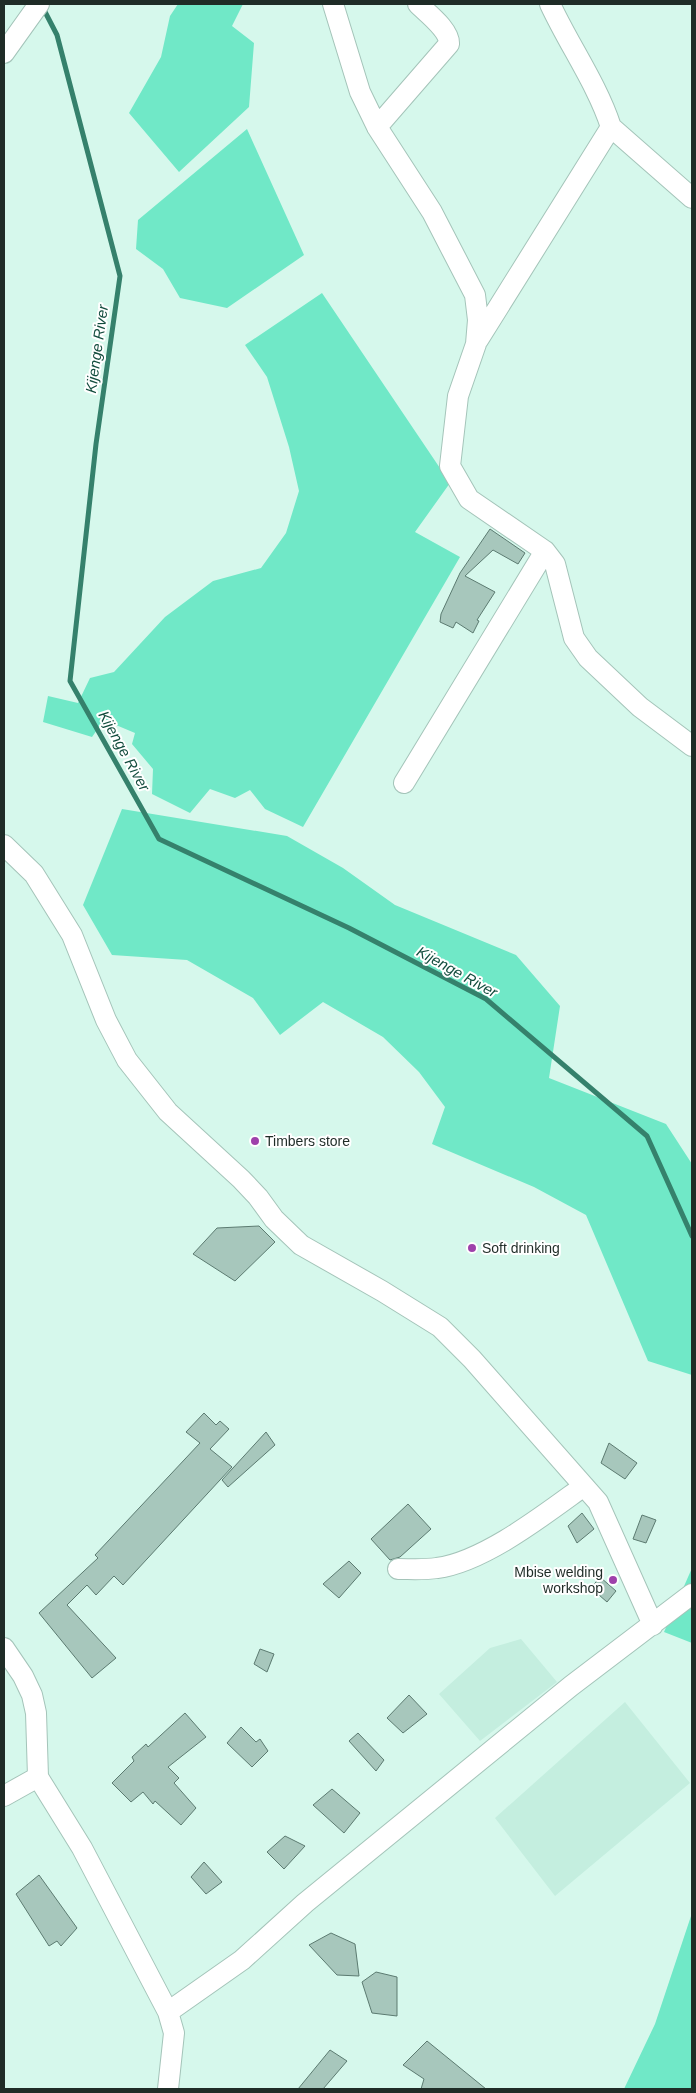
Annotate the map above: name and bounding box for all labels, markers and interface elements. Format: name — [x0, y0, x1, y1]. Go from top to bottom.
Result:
water label: Kijenge River — [82, 303, 111, 394]
water label: Kijenge River — [95, 708, 154, 795]
water label: Kijenge River — [414, 943, 501, 1001]
place label: Timbers store — [265, 1133, 350, 1149]
marker: Timbers store — [249, 1135, 261, 1147]
place label: Soft drinking — [482, 1240, 560, 1256]
marker: Soft drinking — [466, 1242, 478, 1254]
place label: Mbise welding workshop — [514, 1564, 603, 1596]
marker: Mbise welding workshop — [607, 1574, 619, 1586]

